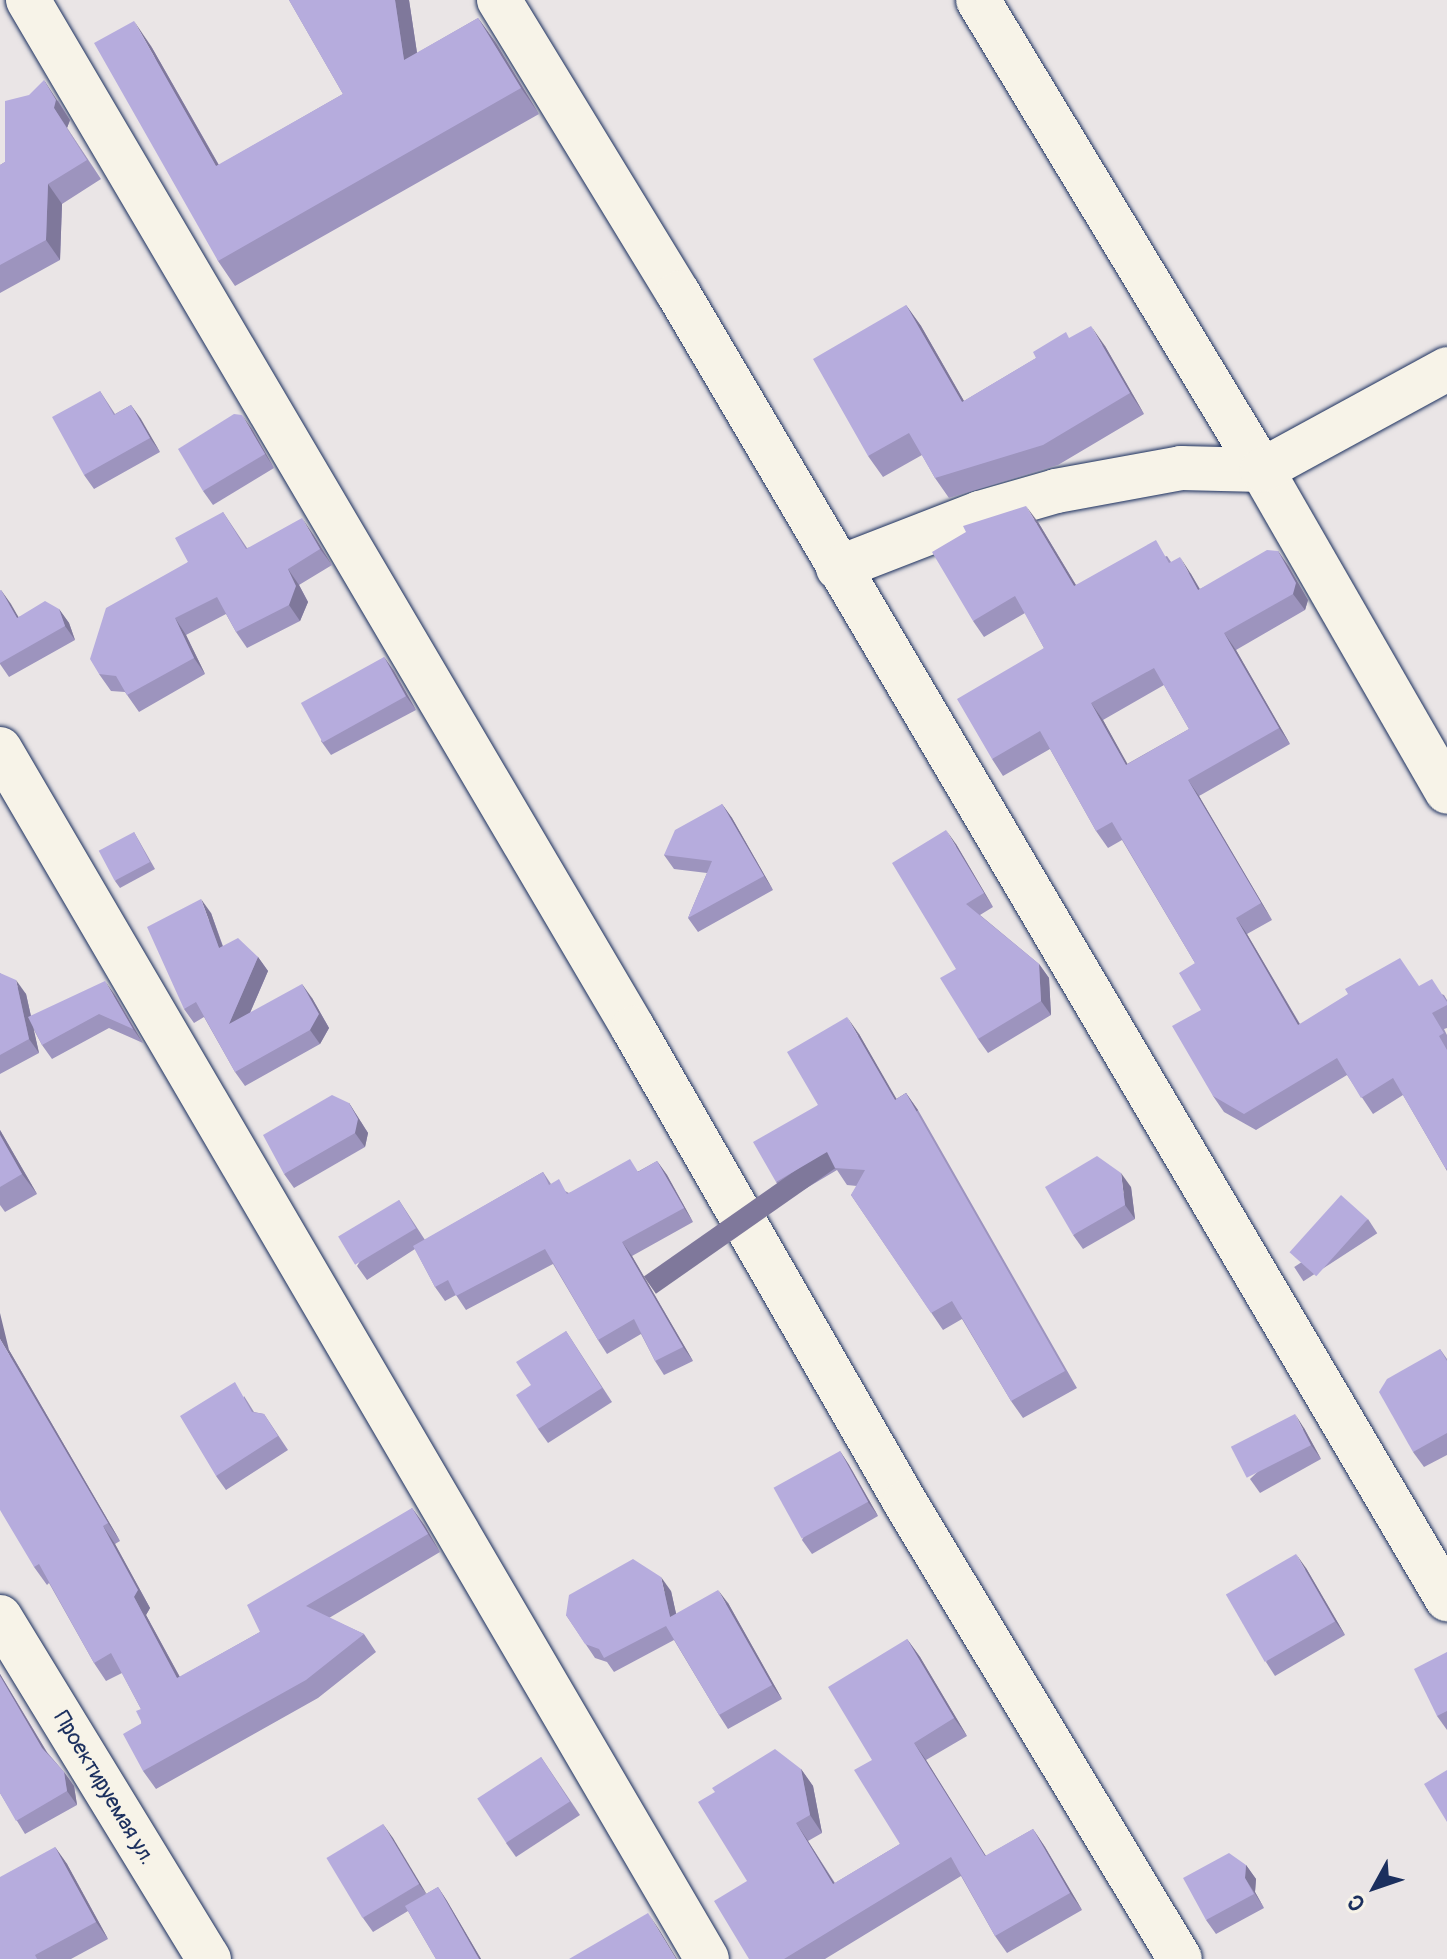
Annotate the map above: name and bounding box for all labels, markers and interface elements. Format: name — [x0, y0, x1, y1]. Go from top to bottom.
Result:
street label: Проектируемая ул. — [48, 1706, 160, 1870]
north arrow — [1335, 1847, 1415, 1927]
text: С — [1342, 1888, 1372, 1917]

